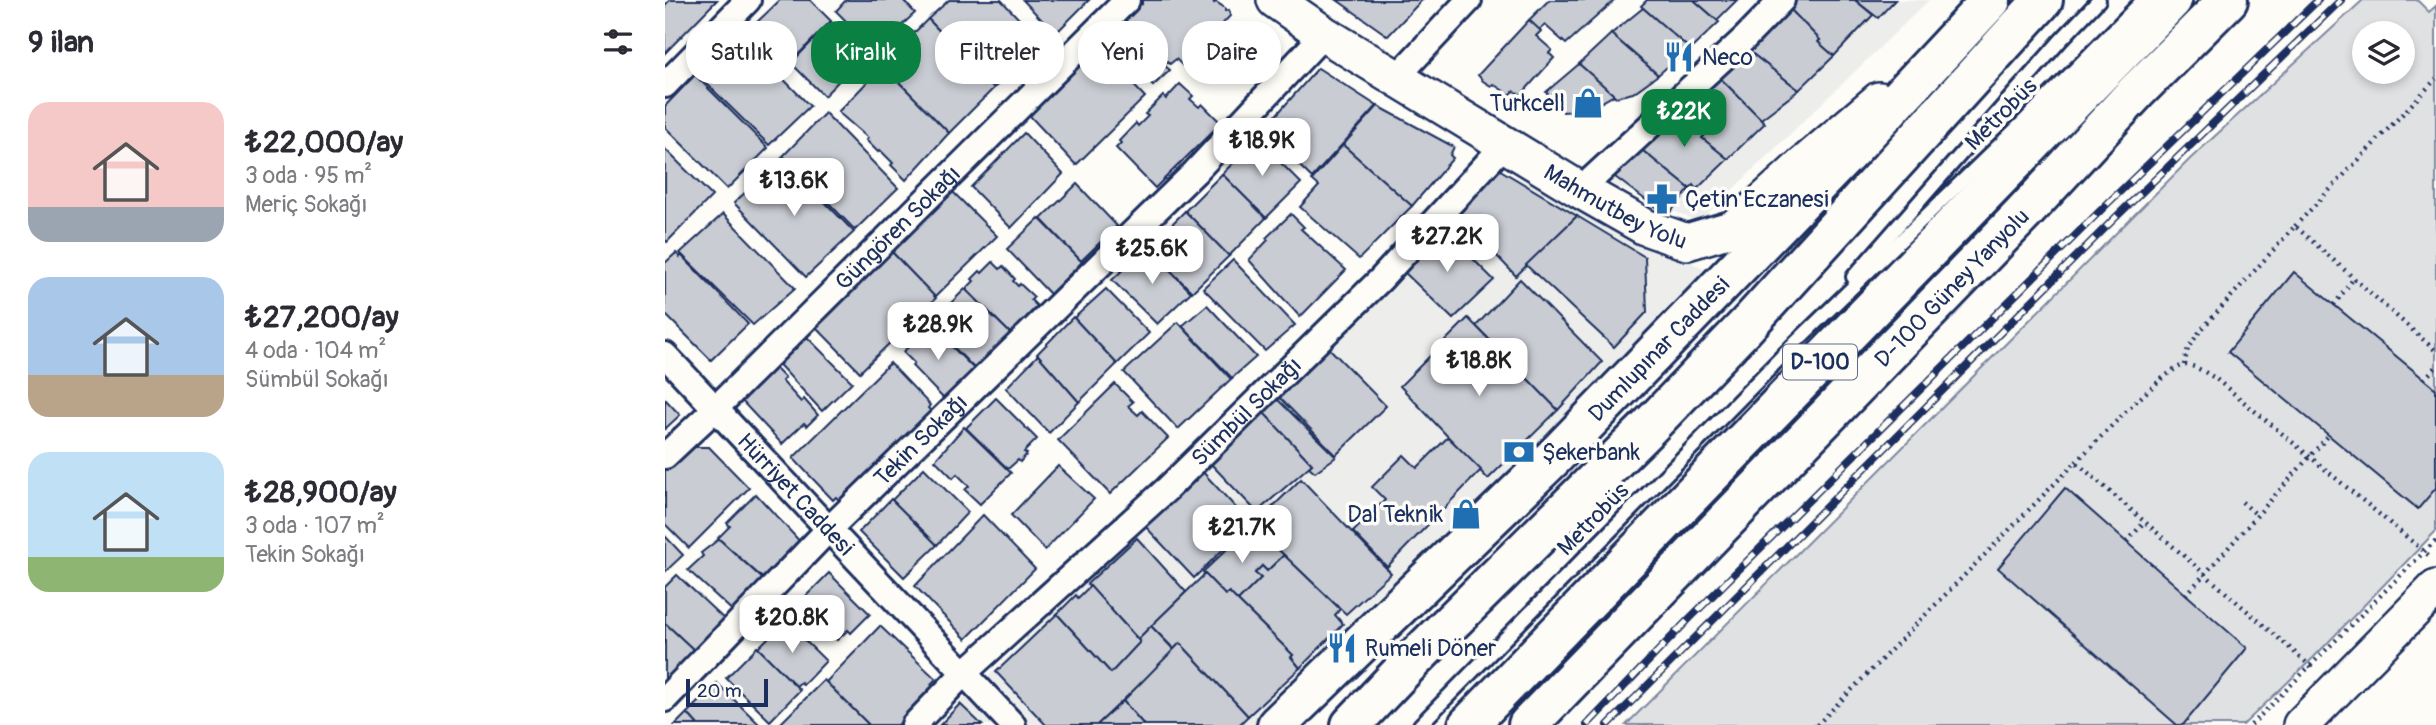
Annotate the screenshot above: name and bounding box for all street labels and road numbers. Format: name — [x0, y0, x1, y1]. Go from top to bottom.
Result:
street label: Metrobüs — [1959, 72, 2043, 156]
street label: Mahmutbey Yolu — [1539, 157, 1691, 255]
street label: Güngören Sokağı — [829, 159, 967, 296]
street label: D-100 Güney Yanyolu — [1868, 202, 2035, 373]
street label: Dumlupınar Caddesi — [1582, 270, 1735, 427]
road number: D-100 — [1783, 344, 1857, 380]
street label: Sümbül Sokağı — [1185, 351, 1308, 472]
street label: Tekin Sokağı — [867, 388, 974, 492]
street label: Hürriyet Caddesi — [731, 427, 861, 562]
street label: Metrobüs — [1551, 476, 1635, 562]

